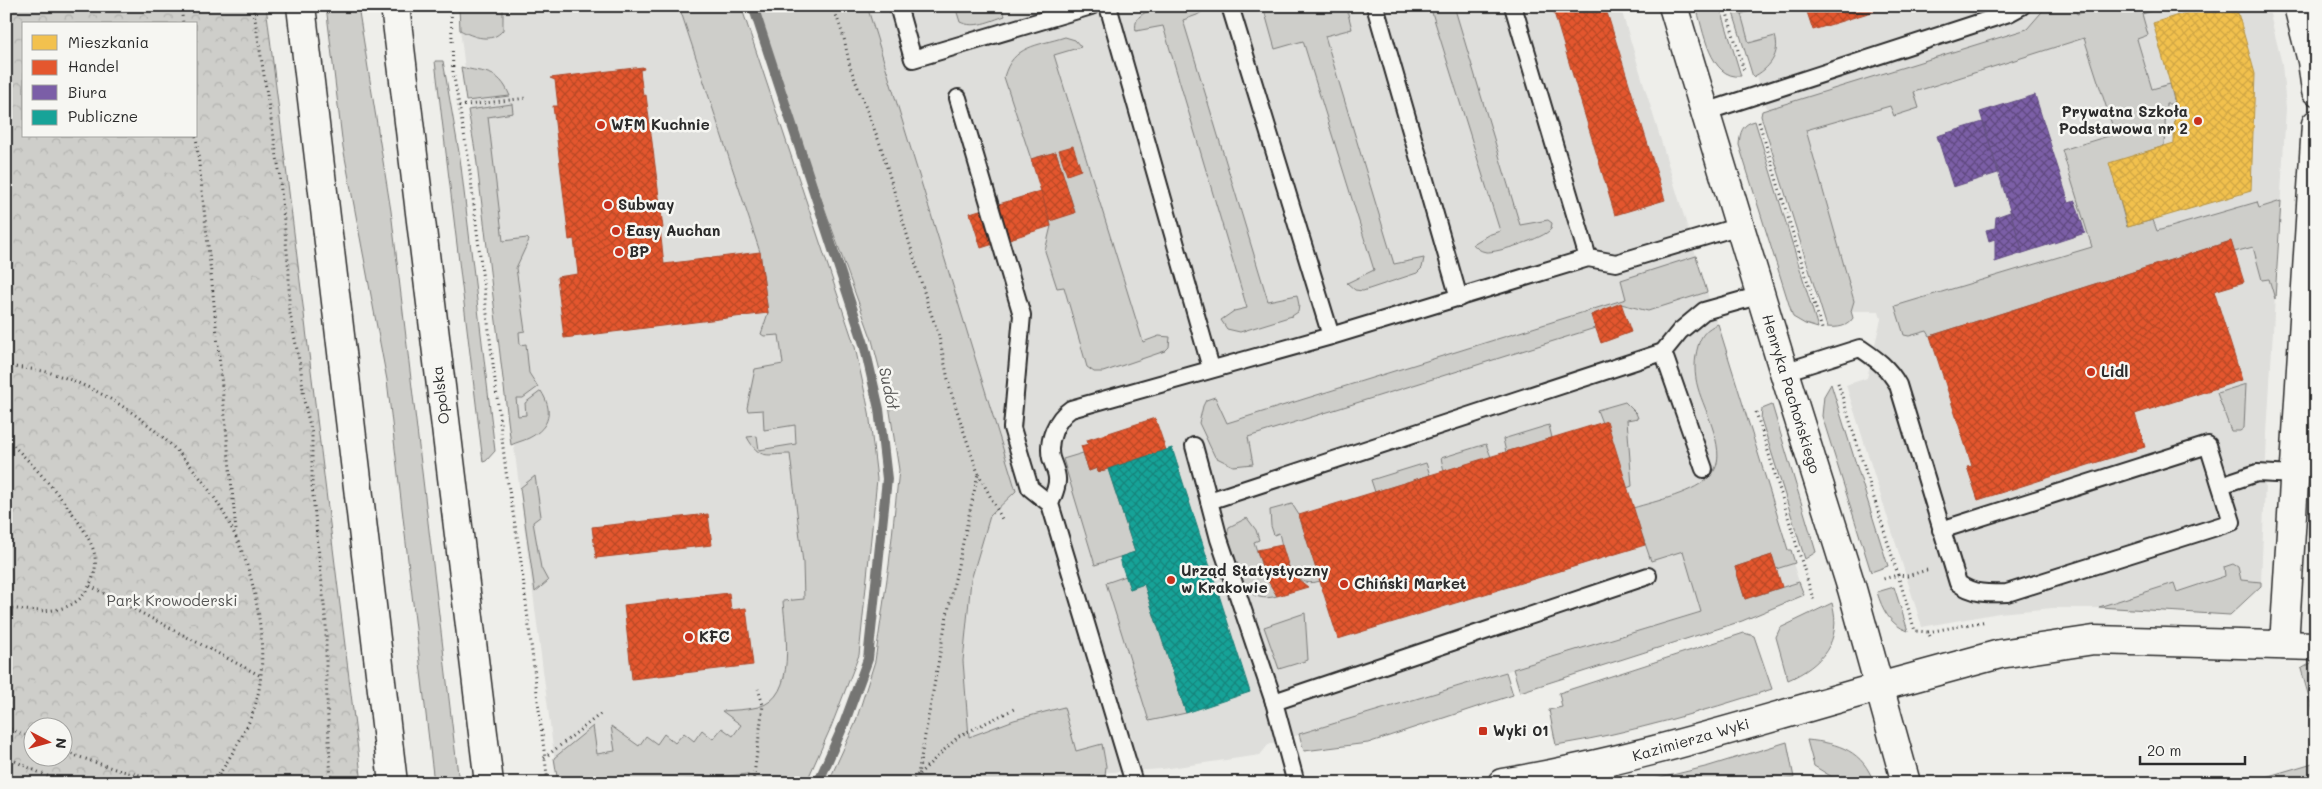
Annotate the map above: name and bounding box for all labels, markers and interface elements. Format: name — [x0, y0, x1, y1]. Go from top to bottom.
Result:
legend — [22, 22, 198, 138]
text: Mieszkania — [68, 32, 149, 52]
text: Handel — [68, 56, 119, 76]
text: Biura — [68, 82, 107, 102]
place label: Prywatna Szkoła Podstawowa nr 2 — [2059, 101, 2188, 138]
text: Publiczne — [68, 106, 138, 126]
place label: WFM Kuchnie — [611, 114, 710, 134]
marker: Prywatna Szkoła Podstawowa nr 2 — [2192, 115, 2204, 127]
marker: WFM Kuchnie — [595, 119, 607, 131]
place label: Subway — [618, 194, 674, 214]
marker: Subway — [602, 199, 614, 211]
place label: Easy Auchan — [626, 220, 720, 240]
marker: Easy Auchan — [610, 225, 622, 237]
place label: BP — [629, 241, 649, 261]
marker: BP — [613, 246, 625, 258]
street label: Henryka Pachońskiego — [1758, 312, 1826, 476]
place label: Lidl — [2101, 361, 2128, 381]
street label: Opolska — [427, 365, 453, 425]
water label: Sudół — [875, 365, 904, 412]
marker: Lidl — [2085, 366, 2097, 378]
place label: Urząd Statystyczny w Krakowie — [1181, 560, 1329, 597]
place label: Chiński Market — [1354, 573, 1467, 593]
marker: Urząd Statystyczny w Krakowie — [1165, 574, 1177, 586]
marker: Chiński Market — [1338, 578, 1350, 590]
park label: Park Krowoderski — [106, 590, 238, 610]
place label: KFC — [699, 626, 730, 646]
marker: KFC — [683, 631, 695, 643]
street label: Kazimierza Wyki — [1630, 713, 1752, 765]
north arrow — [22, 716, 72, 766]
place label: Wyki 01 — [1493, 720, 1549, 740]
marker: Wyki 01 — [1477, 725, 1489, 737]
scale bar — [2140, 734, 2244, 766]
text: N — [51, 737, 71, 750]
text: 20 m — [2147, 740, 2181, 760]

